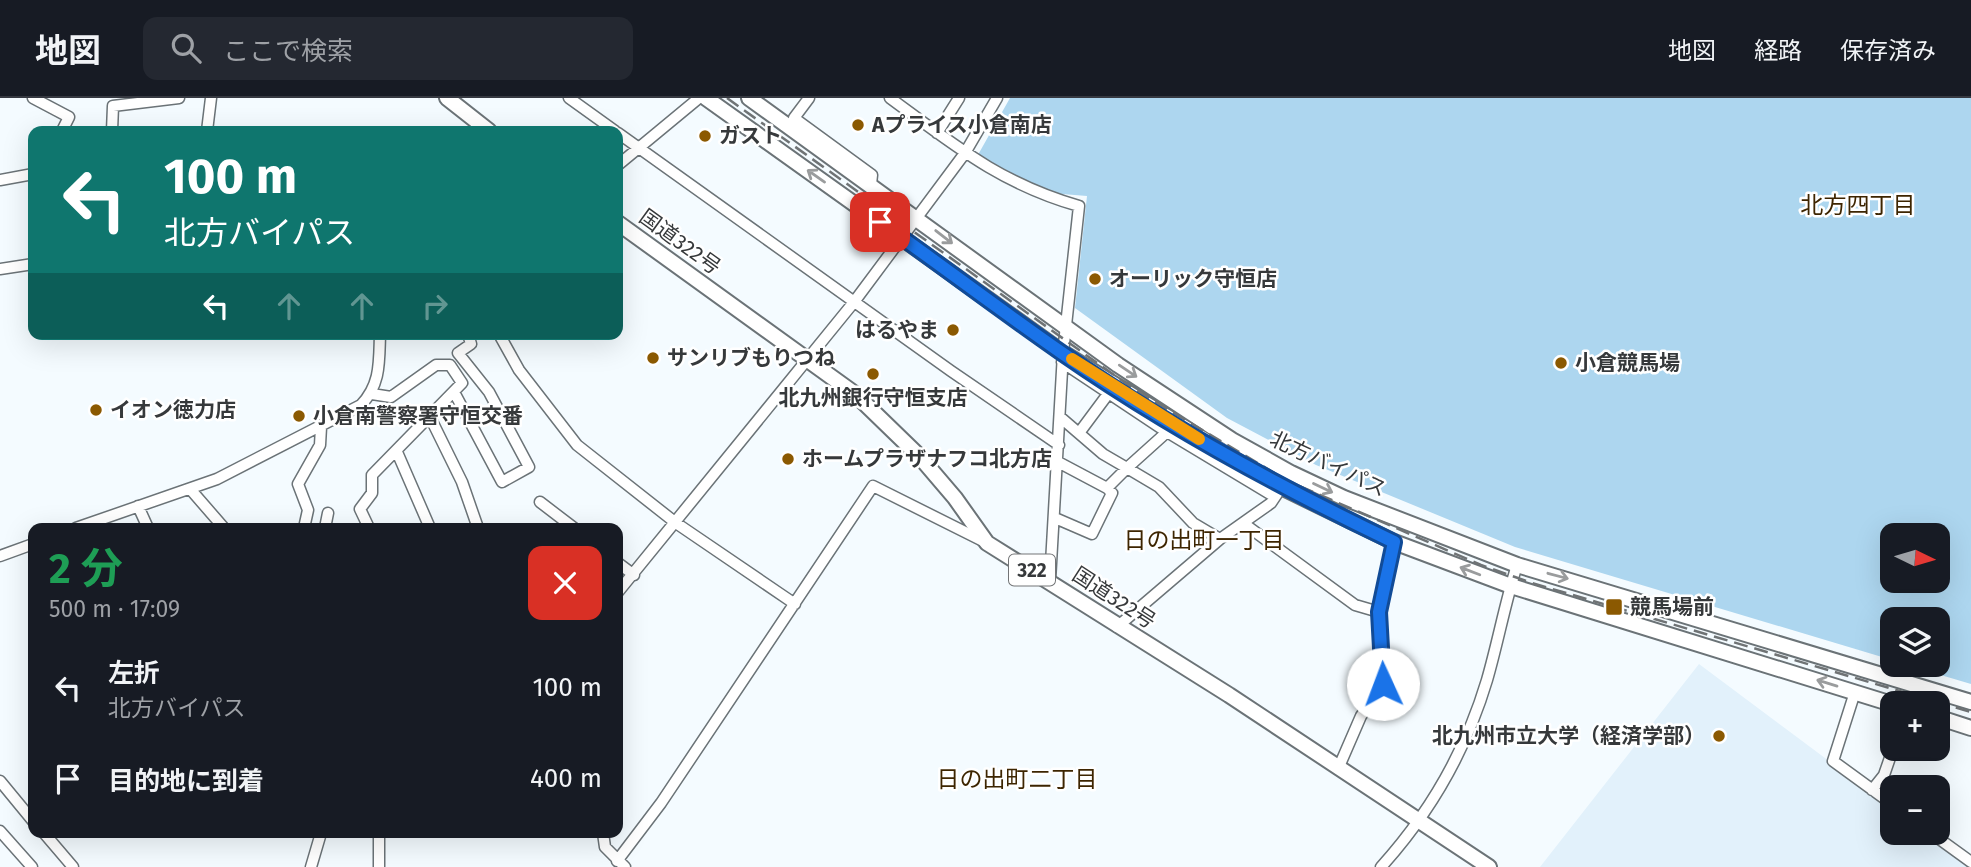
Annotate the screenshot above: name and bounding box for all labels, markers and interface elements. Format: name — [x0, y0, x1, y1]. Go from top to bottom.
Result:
search box — [143, 17, 633, 80]
icon: search — [167, 29, 205, 67]
text: 地図 — [35, 31, 101, 71]
text: ここで検索 — [223, 36, 353, 67]
text: 地図 — [1668, 37, 1716, 65]
text: 経路 — [1754, 37, 1802, 65]
text: 保存済み — [1840, 37, 1936, 65]
place label: Aプライス小倉南店 — [871, 112, 1052, 138]
marker: Aプライス小倉南店 — [850, 117, 866, 133]
place label: ガスト — [719, 123, 782, 149]
marker: ガスト — [697, 128, 713, 144]
text: 100 m — [164, 147, 297, 206]
icon: left — [49, 154, 140, 245]
one-way arrow — [807, 169, 826, 183]
district label: 北方四丁目 — [1801, 191, 1916, 219]
pin — [850, 192, 910, 252]
icon: arrive — [861, 203, 899, 241]
street label: 国道322号 — [634, 204, 726, 280]
text: 北方バイパス — [164, 214, 355, 252]
one-way arrow — [934, 230, 953, 245]
place label: オーリック守恒店 — [1109, 266, 1277, 292]
marker: オーリック守恒店 — [1087, 271, 1103, 287]
icon: left — [197, 287, 235, 325]
icon: ahead — [270, 287, 308, 325]
icon: ahead — [343, 287, 381, 325]
icon: right — [416, 287, 454, 325]
place label: はるやま — [855, 317, 939, 343]
marker: はるやま — [945, 322, 961, 338]
place label: サンリブもりつね — [667, 345, 835, 371]
marker: サンリブもりつね — [645, 350, 661, 366]
place label: 小倉競馬場 — [1575, 350, 1680, 376]
marker: 小倉競馬場 — [1553, 355, 1569, 371]
one-way arrow — [1118, 364, 1137, 378]
marker: 北九州銀行守恒支店 — [865, 366, 881, 382]
place label: 北九州銀行守恒支店 — [779, 385, 968, 411]
place label: イオン徳力店 — [110, 397, 236, 423]
marker: イオン徳力店 — [88, 402, 104, 418]
place label: 小倉南警察署守恒交番 — [313, 403, 523, 429]
marker: 小倉南警察署守恒交番 — [291, 408, 307, 424]
street label: 北方バイパス — [1266, 426, 1390, 502]
place label: ホームプラザナフコ北方店 — [802, 446, 1052, 472]
marker: ホームプラザナフコ北方店 — [780, 451, 796, 467]
one-way arrow — [1312, 482, 1333, 495]
north arrow — [1880, 523, 1950, 593]
map controls — [1880, 523, 1950, 845]
district label: 日の出町一丁目 — [1124, 526, 1285, 554]
text: 2 分 — [49, 544, 123, 594]
button: close — [528, 546, 602, 620]
road number: 322 — [1009, 555, 1055, 586]
street label: 国道322号 — [1067, 561, 1161, 635]
one-way arrow — [1459, 563, 1481, 576]
one-way arrow — [1547, 571, 1569, 584]
place label: 競馬場前 — [1630, 594, 1714, 620]
text: 500 m · 17:09 — [49, 595, 180, 623]
marker: 競馬場前 — [1604, 597, 1624, 617]
button: layers — [1880, 607, 1950, 677]
position arrow — [1346, 647, 1420, 721]
text: 左折 — [108, 658, 160, 689]
icon: left — [49, 669, 87, 707]
text: 100 m — [533, 672, 602, 703]
one-way arrow — [1816, 676, 1838, 689]
button: + — [1880, 691, 1950, 761]
text: 北方バイパス — [108, 694, 246, 722]
place label: 北九州市立大学（経済学部） — [1432, 723, 1705, 749]
marker: 北九州市立大学（経済学部） — [1711, 728, 1727, 744]
icon: arrive — [49, 760, 87, 798]
text: 400 m — [530, 763, 602, 794]
district label: 日の出町二丁目 — [937, 765, 1098, 793]
text: 目的地に到着 — [108, 766, 264, 797]
button: − — [1880, 775, 1950, 845]

